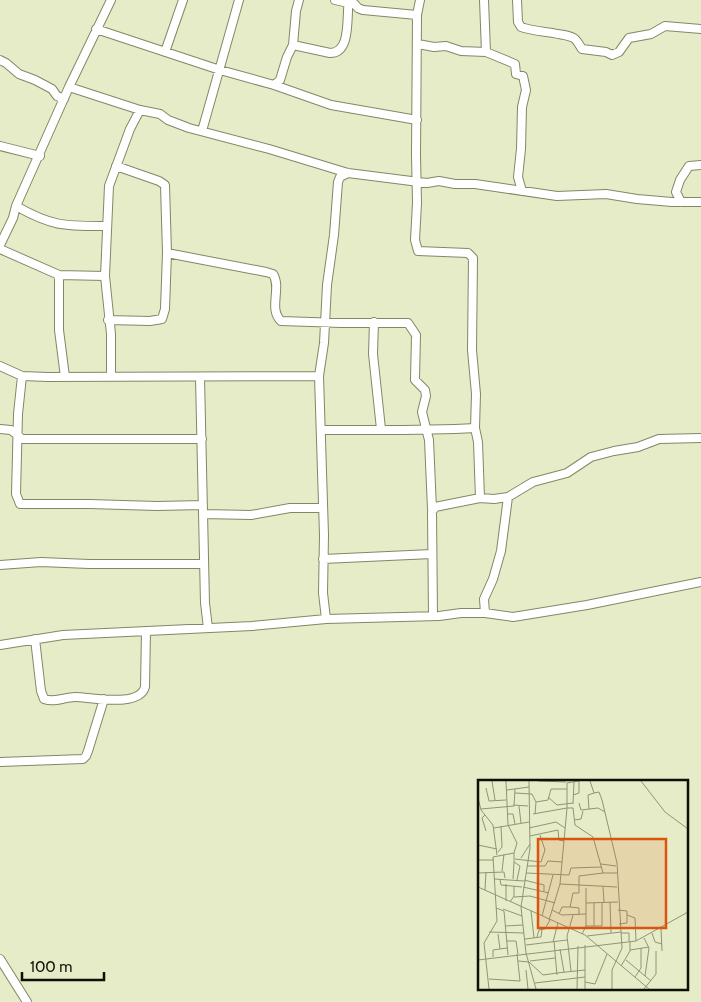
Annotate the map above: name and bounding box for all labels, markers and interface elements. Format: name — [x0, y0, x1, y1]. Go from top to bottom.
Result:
inset map — [478, 780, 688, 990]
scale bar — [22, 950, 105, 982]
text: 100 m — [30, 958, 72, 976]

